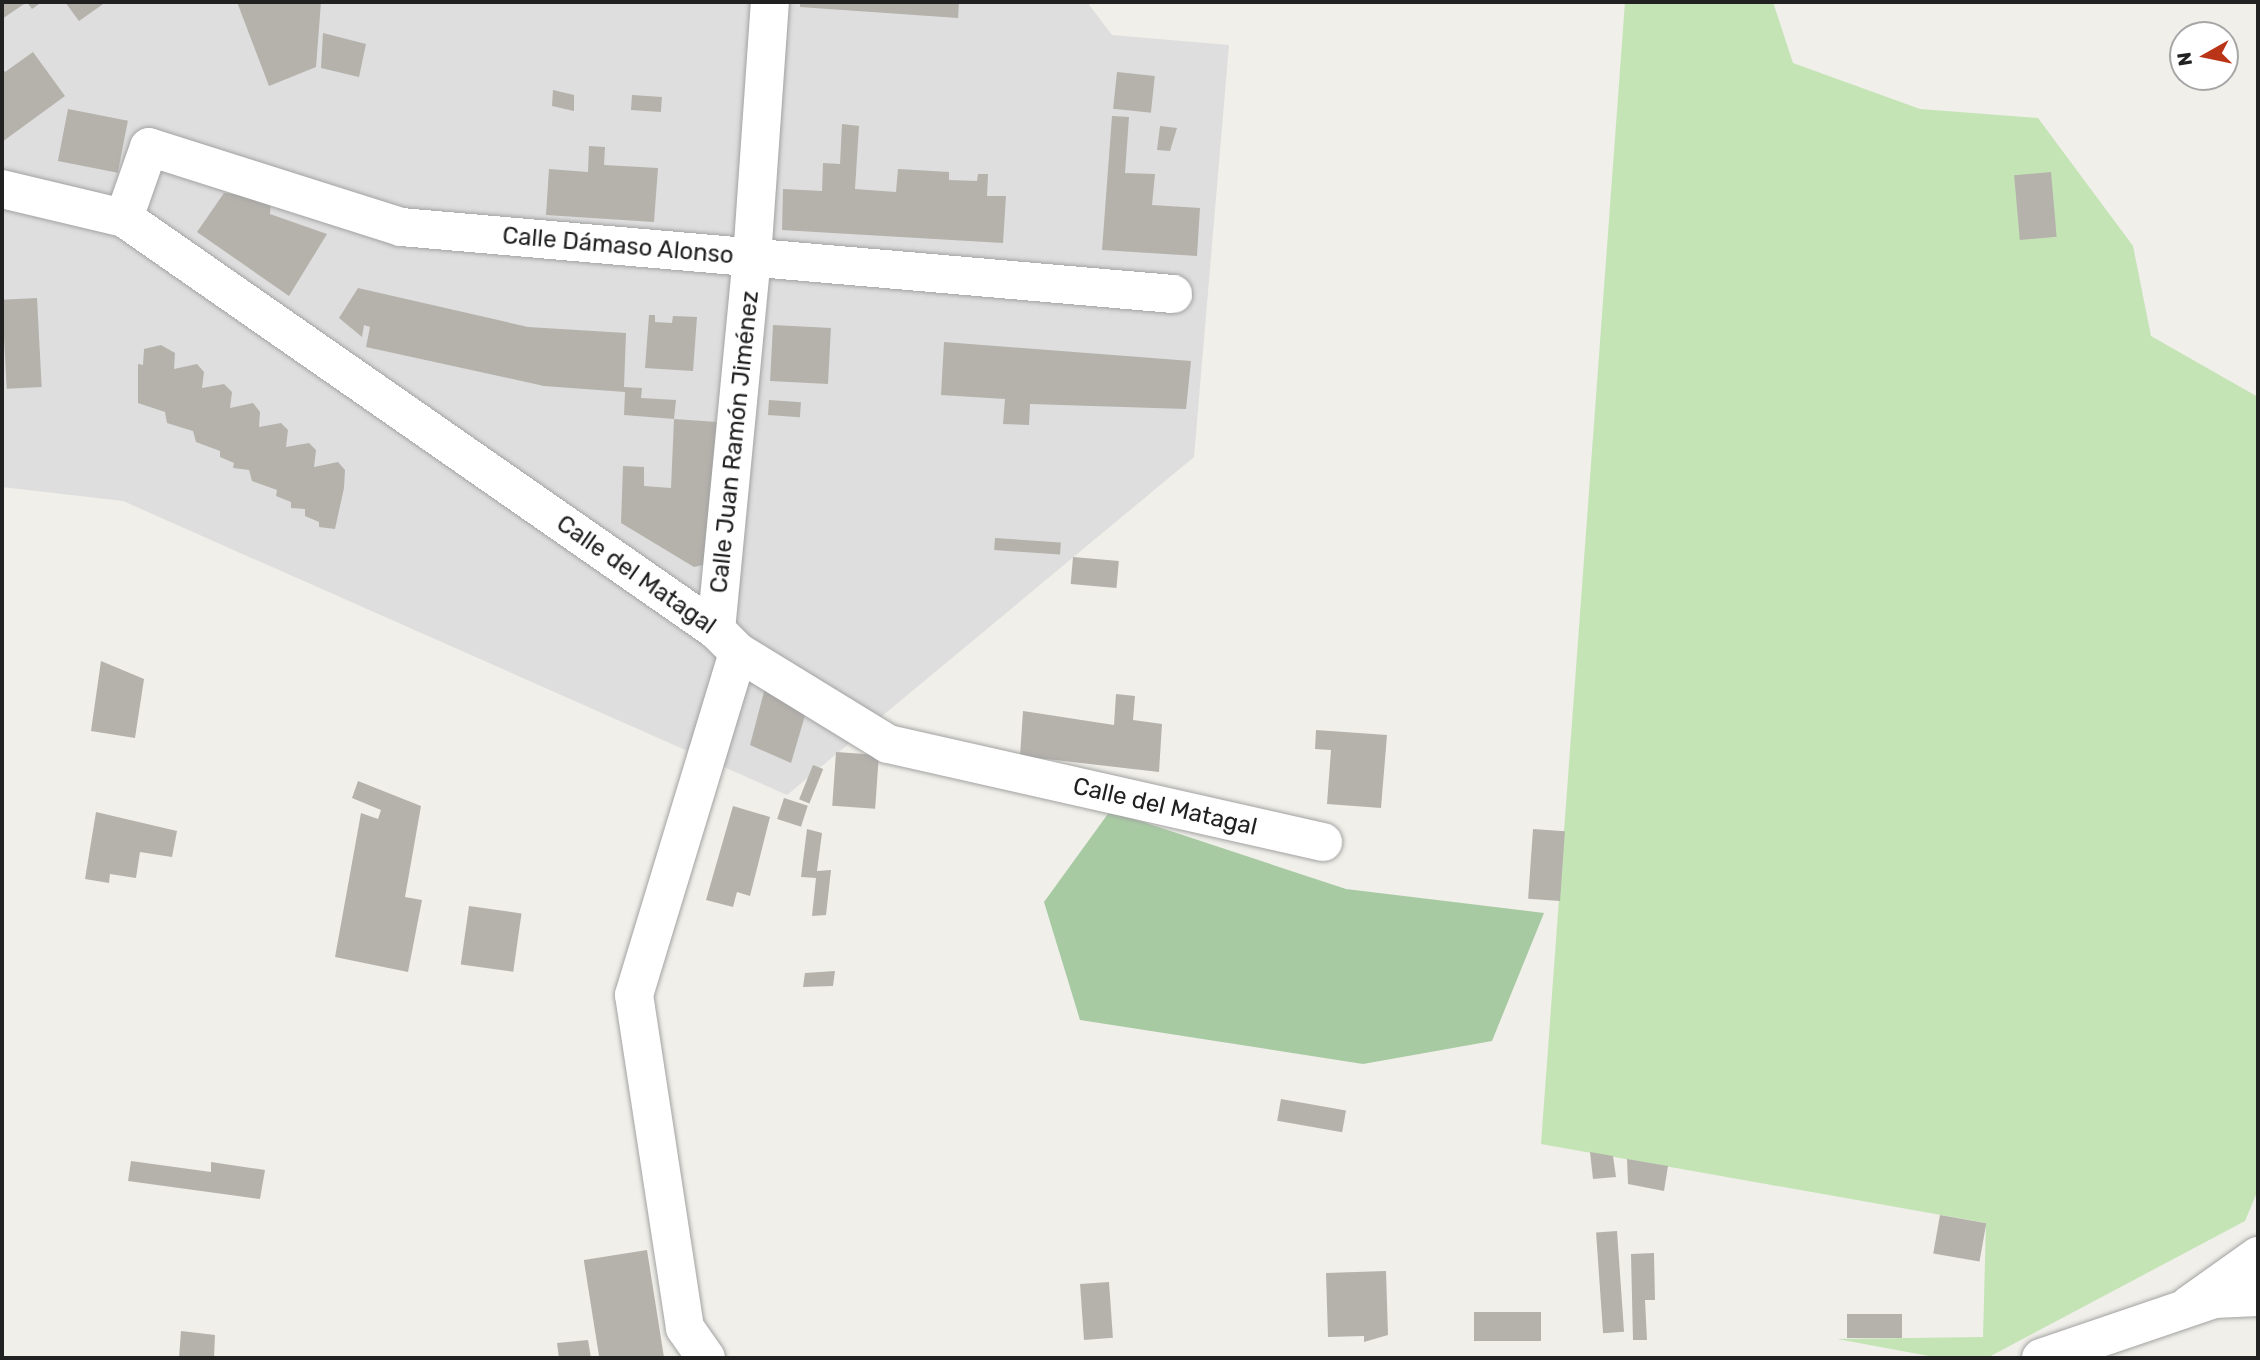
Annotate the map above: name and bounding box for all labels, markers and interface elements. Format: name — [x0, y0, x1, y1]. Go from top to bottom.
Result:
north arrow — [2169, 21, 2239, 91]
text: N — [2172, 51, 2197, 68]
street label: Calle Dámaso Alonso — [501, 222, 735, 270]
street label: Calle Juan Ramón Jiménez — [705, 289, 765, 595]
street label: Calle del Matagal — [551, 509, 721, 641]
street label: Calle del Matagal — [1070, 772, 1260, 842]

